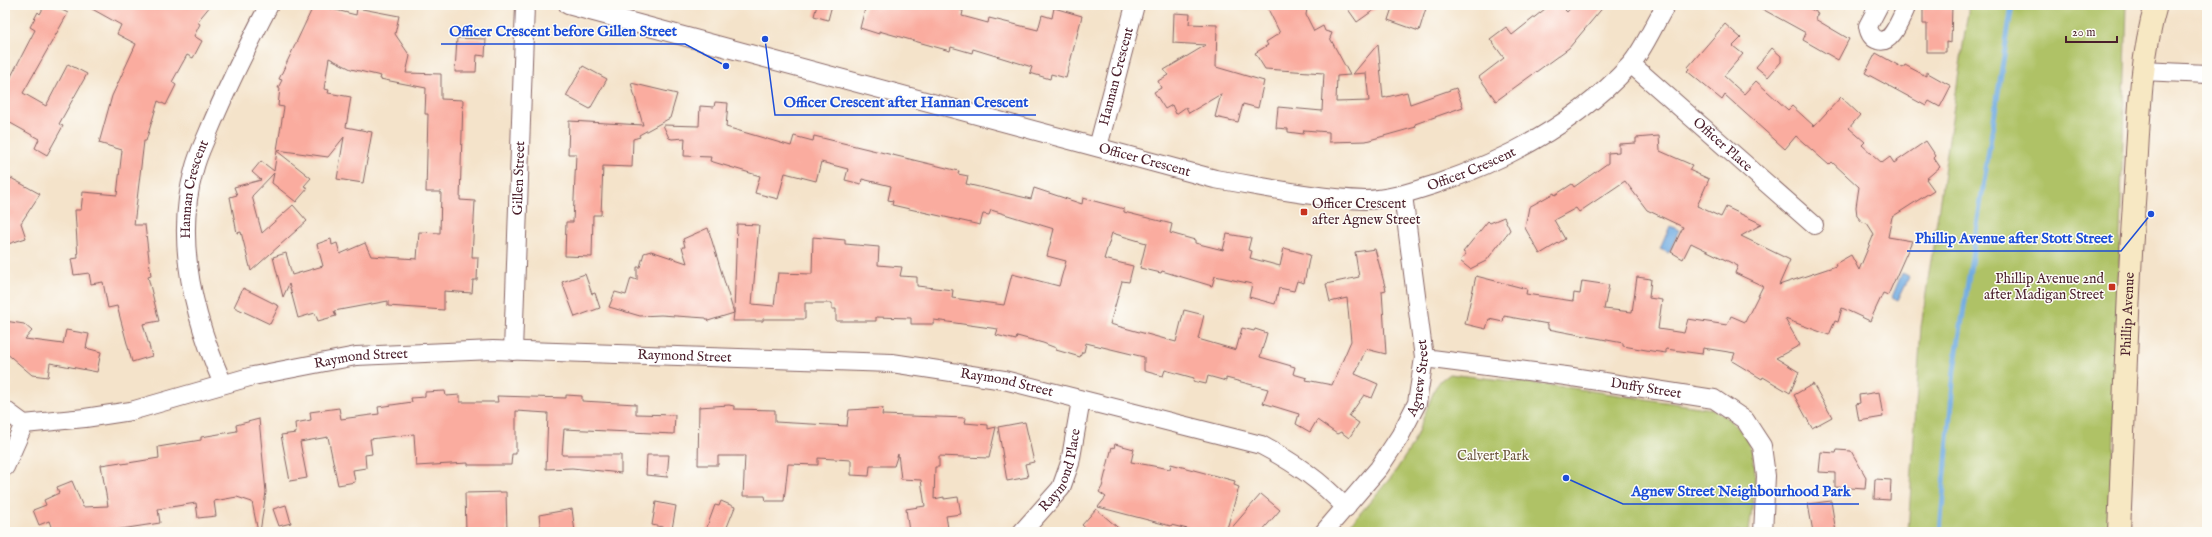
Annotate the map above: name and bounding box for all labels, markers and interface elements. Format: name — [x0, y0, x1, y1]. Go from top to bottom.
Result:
callout: Officer Crescent before Gillen Street — [441, 17, 685, 44]
scale bar — [2066, 18, 2117, 44]
text: Officer Crescent before Gillen Street — [449, 22, 678, 41]
street label: Hannan Crescent — [1095, 25, 1138, 127]
text: 20 m — [2072, 25, 2095, 40]
callout: Officer Crescent after Hannan Crescent — [775, 88, 1036, 115]
text: Officer Crescent after Hannan Crescent — [784, 93, 1029, 112]
street label: Officer Place — [1689, 113, 1757, 176]
street label: Hannan Crescent — [177, 137, 213, 239]
street label: Officer Crescent — [1097, 139, 1193, 181]
street label: Gillen Street — [509, 140, 529, 216]
street label: Officer Crescent — [1425, 143, 1519, 195]
place label: Officer Crescent after Agnew Street — [1312, 195, 1421, 229]
marker: Officer Crescent after Agnew Street — [1299, 207, 1309, 217]
callout: Phillip Avenue after Stott Street — [1907, 224, 2121, 251]
text: Phillip Avenue after Stott Street — [1915, 229, 2114, 248]
place label: Phillip Avenue 2nd after Madigan Street — [1984, 270, 2105, 304]
street label: Phillip Avenue — [2117, 271, 2139, 357]
marker: Phillip Avenue 2nd after Madigan Street — [2107, 282, 2117, 292]
street label: Agnew Street — [1402, 338, 1433, 420]
street label: Raymond Street — [313, 345, 409, 373]
street label: Raymond Street — [637, 346, 732, 367]
street label: Raymond Street — [959, 364, 1055, 401]
street label: Duffy Street — [1609, 374, 1683, 403]
street label: Raymond Place — [1035, 427, 1085, 516]
park label: Calvert Park — [1457, 447, 1529, 465]
callout: Agnew Street Neighbourhood Park — [1623, 477, 1859, 504]
text: Agnew Street Neighbourhood Park — [1630, 482, 1852, 501]

